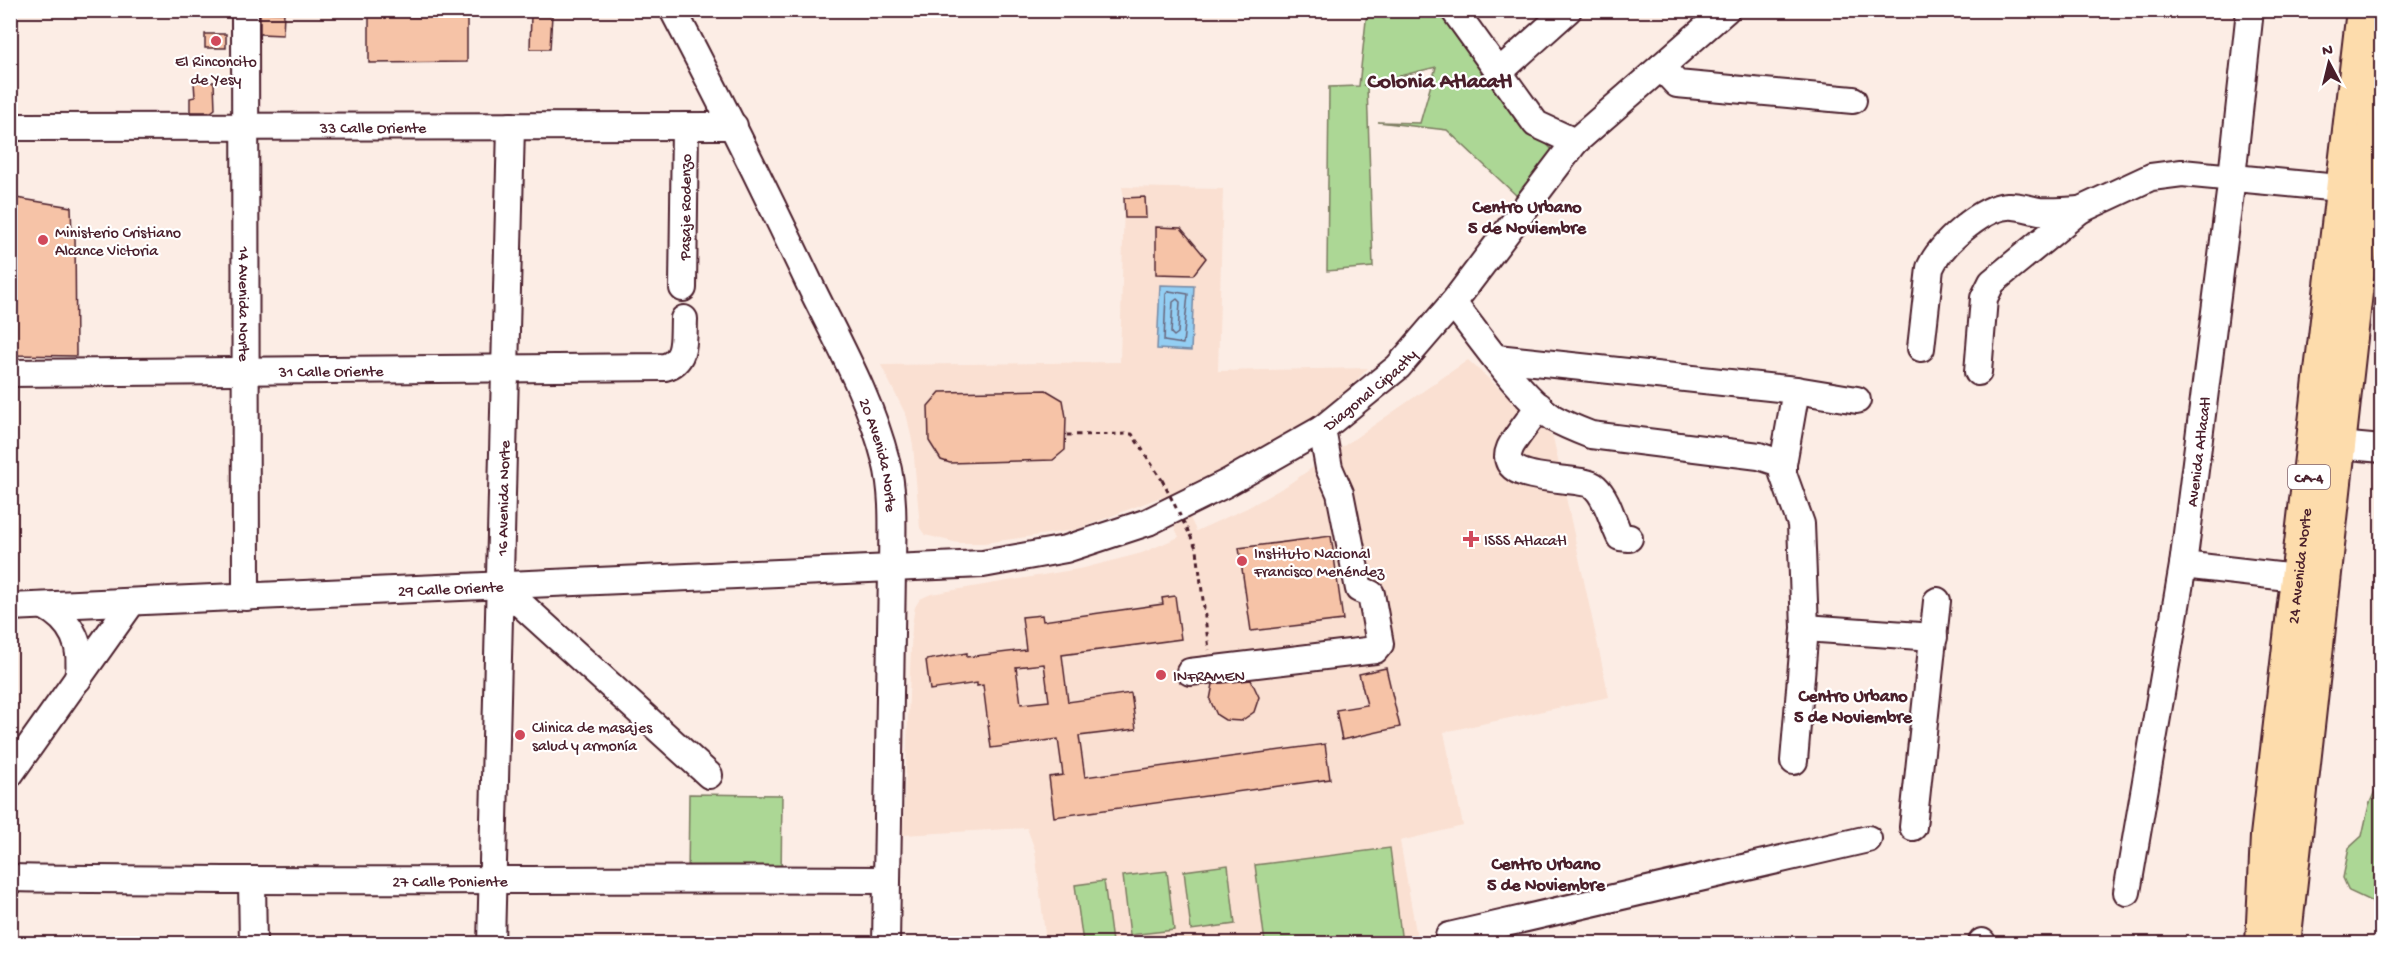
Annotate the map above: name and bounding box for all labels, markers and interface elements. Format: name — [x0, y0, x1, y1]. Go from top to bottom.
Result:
north arrow — [2299, 33, 2359, 93]
marker: El Rinconcito de Yesy — [209, 34, 223, 48]
text: N — [2321, 41, 2334, 62]
place label: El Rinconcito de Yesy — [175, 54, 257, 91]
district label: Colonia Atlacatl — [1367, 70, 1513, 96]
street label: 33 Calle Oriente — [319, 120, 427, 140]
street label: Pasaje Rodenzo — [677, 154, 698, 261]
district label: Centro Urbano 5 de Noviembre — [1468, 198, 1587, 240]
place label: Ministerio Cristiano Alcance Victoria — [55, 225, 181, 262]
marker: Ministerio Cristiano Alcance Victoria — [36, 233, 50, 247]
street label: 14 Avenida Norte — [232, 245, 252, 362]
street label: Diagonal Cipactly — [1320, 346, 1422, 437]
street label: 31 Calle Oriente — [278, 364, 384, 384]
street label: 20 Avenida Norte — [853, 396, 898, 513]
street label: Avenida Atlacatl — [2184, 396, 2217, 508]
street label: 16 Avenida Norte — [494, 440, 516, 557]
road number: CA-4 — [2288, 465, 2330, 489]
street label: 24 Avenida Norte — [2286, 507, 2318, 625]
marker: ISSS Atlacatl — [1462, 530, 1480, 548]
place label: ISSS Atlacatl — [1484, 533, 1567, 552]
place label: Instituto Nacional Francisco Menéndez — [1253, 546, 1385, 583]
marker: Instituto Nacional Francisco Menéndez — [1235, 554, 1249, 568]
street label: 29 Calle Oriente — [397, 579, 505, 603]
marker: INFRAMEN — [1154, 668, 1168, 682]
place label: INFRAMEN — [1173, 669, 1245, 688]
district label: Centro Urbano 5 de Noviembre — [1794, 687, 1913, 729]
place label: Clinica de masajes salud y armonía — [532, 720, 653, 757]
marker: Clinica de masajes salud y armonía — [513, 728, 527, 742]
district label: Centro Urbano 5 de Noviembre — [1487, 855, 1606, 897]
street label: 27 Calle Poniente — [392, 874, 509, 893]

